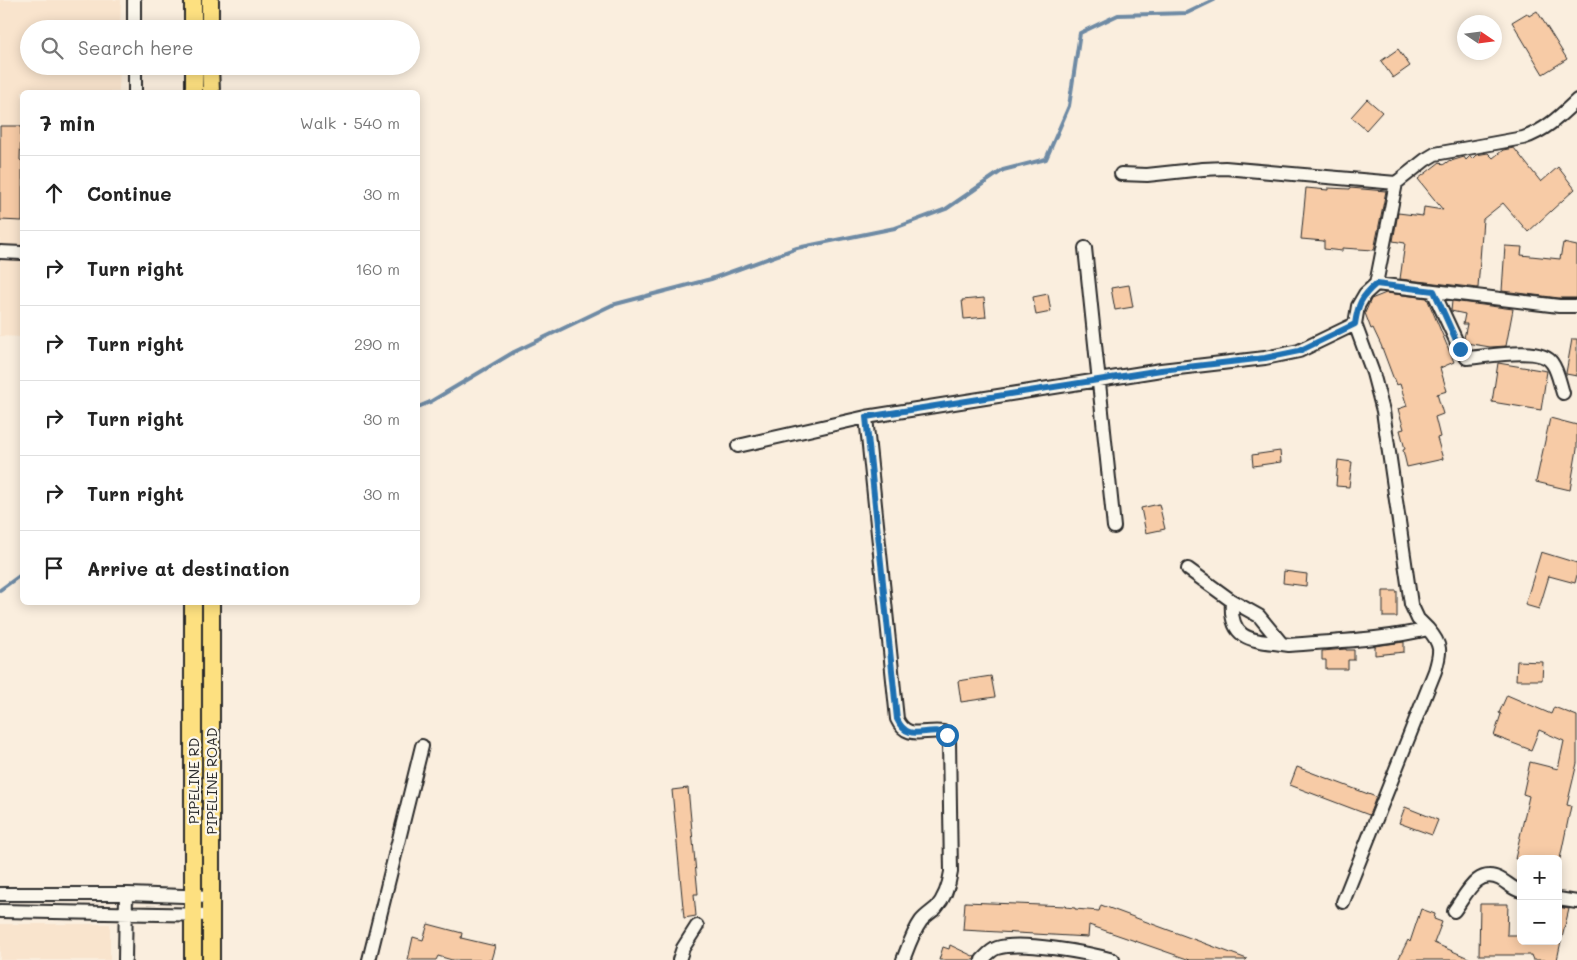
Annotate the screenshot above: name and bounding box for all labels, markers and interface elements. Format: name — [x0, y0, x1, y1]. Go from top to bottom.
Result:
north arrow — [1457, 15, 1502, 60]
search box — [20, 20, 420, 75]
icon: search — [38, 34, 66, 62]
text: Search here — [78, 35, 194, 60]
text: 7 min — [40, 109, 95, 136]
text: Walk · 540 m — [300, 112, 400, 133]
icon: ahead — [40, 179, 68, 207]
text: Continue — [87, 181, 172, 206]
text: 30 m — [363, 183, 400, 204]
icon: right — [40, 254, 68, 282]
text: Turn right — [87, 256, 184, 281]
text: 160 m — [355, 258, 400, 279]
icon: right — [40, 329, 68, 357]
text: Turn right — [87, 331, 184, 356]
text: 290 m — [354, 333, 400, 354]
route end — [1449, 338, 1472, 361]
icon: right — [40, 404, 68, 432]
text: Turn right — [87, 406, 184, 431]
text: 30 m — [363, 408, 400, 429]
icon: right — [40, 479, 68, 507]
text: Turn right — [87, 481, 184, 506]
text: 30 m — [363, 483, 400, 504]
icon: arrive — [40, 554, 68, 582]
text: Arrive at destination — [87, 556, 290, 581]
route start — [936, 724, 959, 747]
street label: PIPELINE ROAD — [202, 728, 221, 834]
street label: PIPELINE RD — [184, 738, 203, 824]
map controls — [1517, 855, 1562, 945]
button: + — [1517, 855, 1562, 900]
button: − — [1517, 900, 1562, 945]

